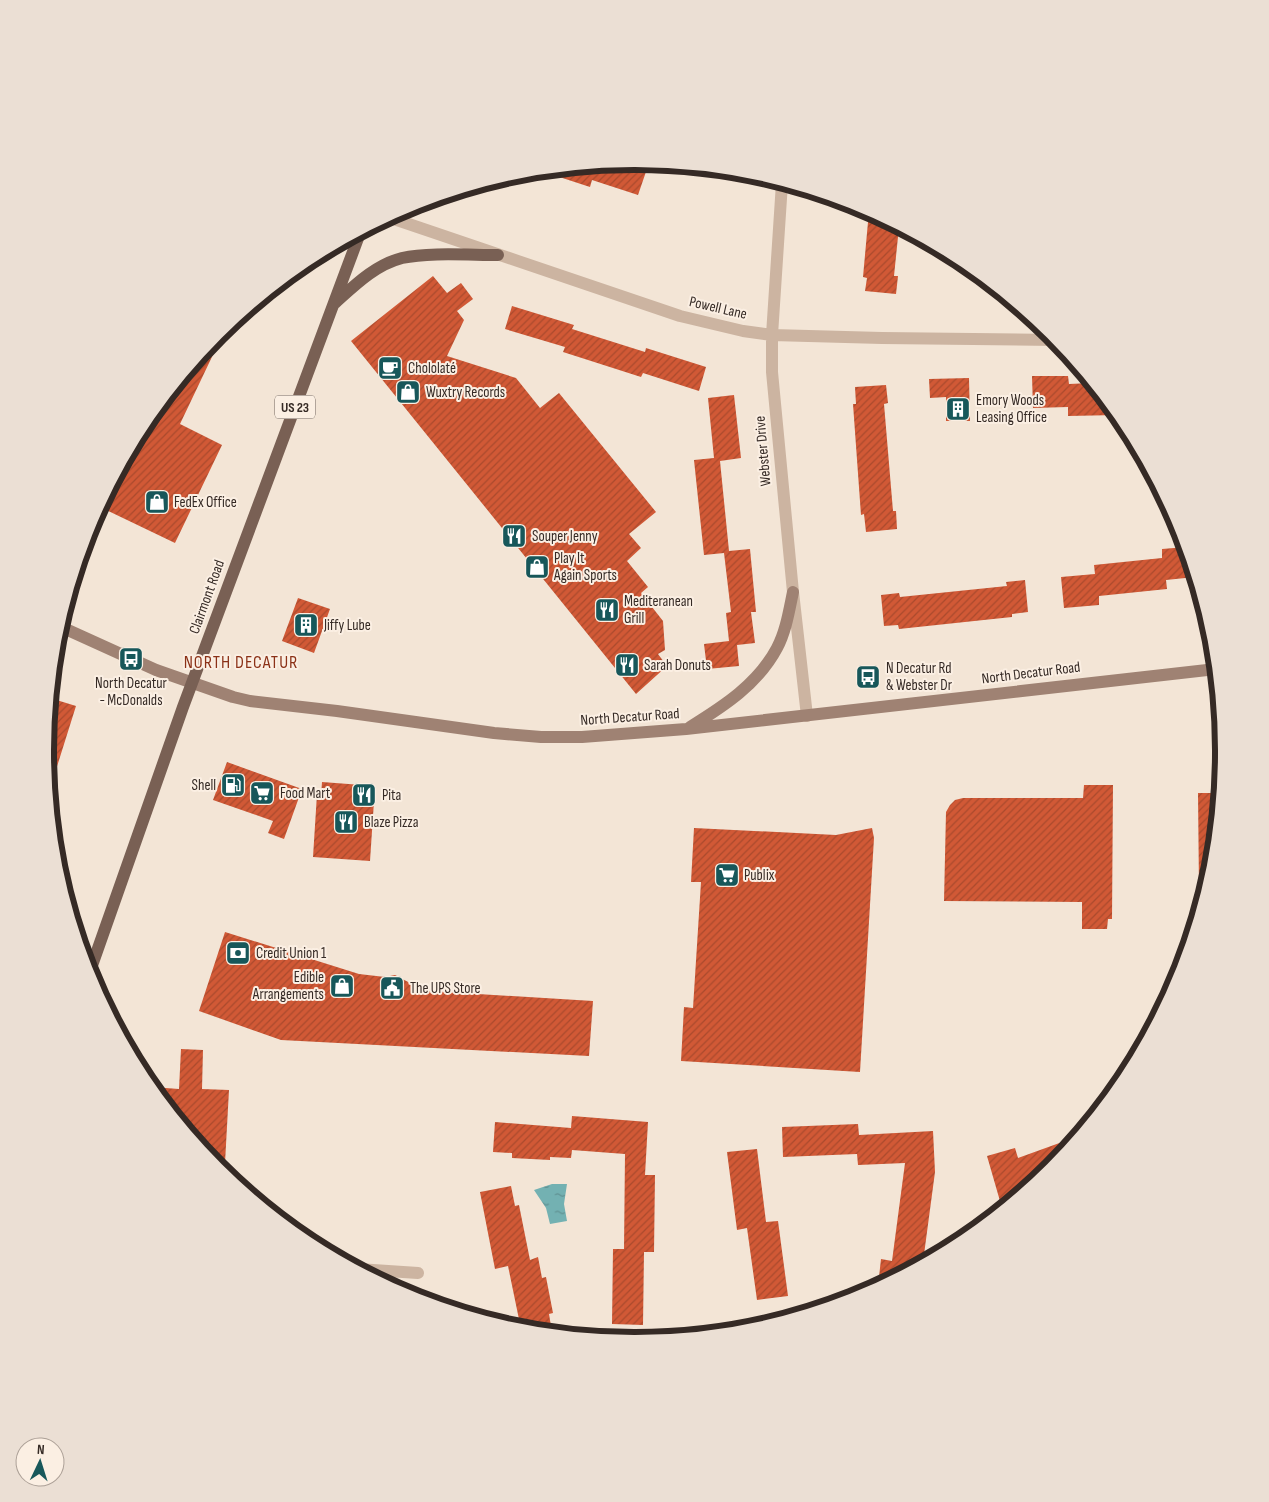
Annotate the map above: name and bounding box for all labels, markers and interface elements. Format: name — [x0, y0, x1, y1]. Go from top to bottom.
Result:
street label: Powell Lane — [687, 292, 749, 324]
cafe icon: Chololaté — [377, 355, 403, 381]
place label: Chololaté — [408, 359, 456, 378]
shop icon: Wuxtry Records — [395, 379, 421, 405]
place label: Wuxtry Records — [426, 383, 505, 402]
place label: Emory Woods Leasing Office — [976, 391, 1047, 427]
road number: US 23 — [275, 396, 315, 418]
building icon: Emory Woods Leasing Office — [945, 396, 971, 422]
street label: Webster Drive — [750, 415, 776, 487]
shop icon: FedEx Office — [144, 489, 170, 515]
place label: FedEx Office — [174, 493, 237, 512]
restaurant icon: Souper Jenny — [501, 523, 527, 549]
place label: Souper Jenny — [532, 527, 598, 546]
place label: Play It Again Sports — [553, 549, 617, 585]
shop icon: Play It Again Sports — [524, 554, 550, 580]
street label: Clairmont Road — [185, 557, 229, 637]
place label: Mediteranean Grill — [624, 592, 693, 628]
restaurant icon: Mediteranean Grill — [594, 597, 620, 623]
building icon: Jiffy Lube — [293, 612, 319, 638]
place label: Jiffy Lube — [323, 616, 371, 635]
bus stop icon: North Decatur - McDonalds — [118, 646, 144, 672]
district label: NORTH DECATUR — [184, 652, 298, 673]
restaurant icon: Sarah Donuts — [614, 652, 640, 678]
place label: Sarah Donuts — [644, 656, 711, 675]
street label: North Decatur Road — [981, 658, 1081, 688]
place label: N Decatur Rd & Webster Dr — [886, 659, 953, 695]
bus stop icon: N Decatur Rd & Webster Dr — [855, 664, 881, 690]
place label: North Decatur - McDonalds — [95, 674, 168, 710]
street label: North Decatur Road — [580, 704, 680, 730]
fuel station icon: Shell — [220, 772, 246, 798]
place label: Shell — [192, 776, 216, 795]
supermarket icon: Food Mart — [249, 780, 275, 806]
restaurant icon: Pita — [351, 782, 377, 808]
place label: Food Mart — [280, 784, 331, 803]
place label: Pita — [382, 786, 402, 805]
restaurant icon: Blaze Pizza — [333, 809, 359, 835]
place label: Blaze Pizza — [364, 813, 419, 832]
supermarket icon: Publix — [714, 862, 740, 888]
place label: Publix — [744, 866, 775, 885]
bank icon: Credit Union 1 — [225, 940, 251, 966]
place label: Credit Union 1 — [256, 944, 327, 963]
place label: Edible Arrangements — [252, 968, 324, 1004]
shop icon: Edible Arrangements — [329, 973, 355, 999]
public building icon: The UPS Store — [379, 975, 405, 1001]
place label: The UPS Store — [410, 979, 481, 998]
north arrow — [15, 1437, 65, 1487]
text: N — [37, 1441, 45, 1458]

